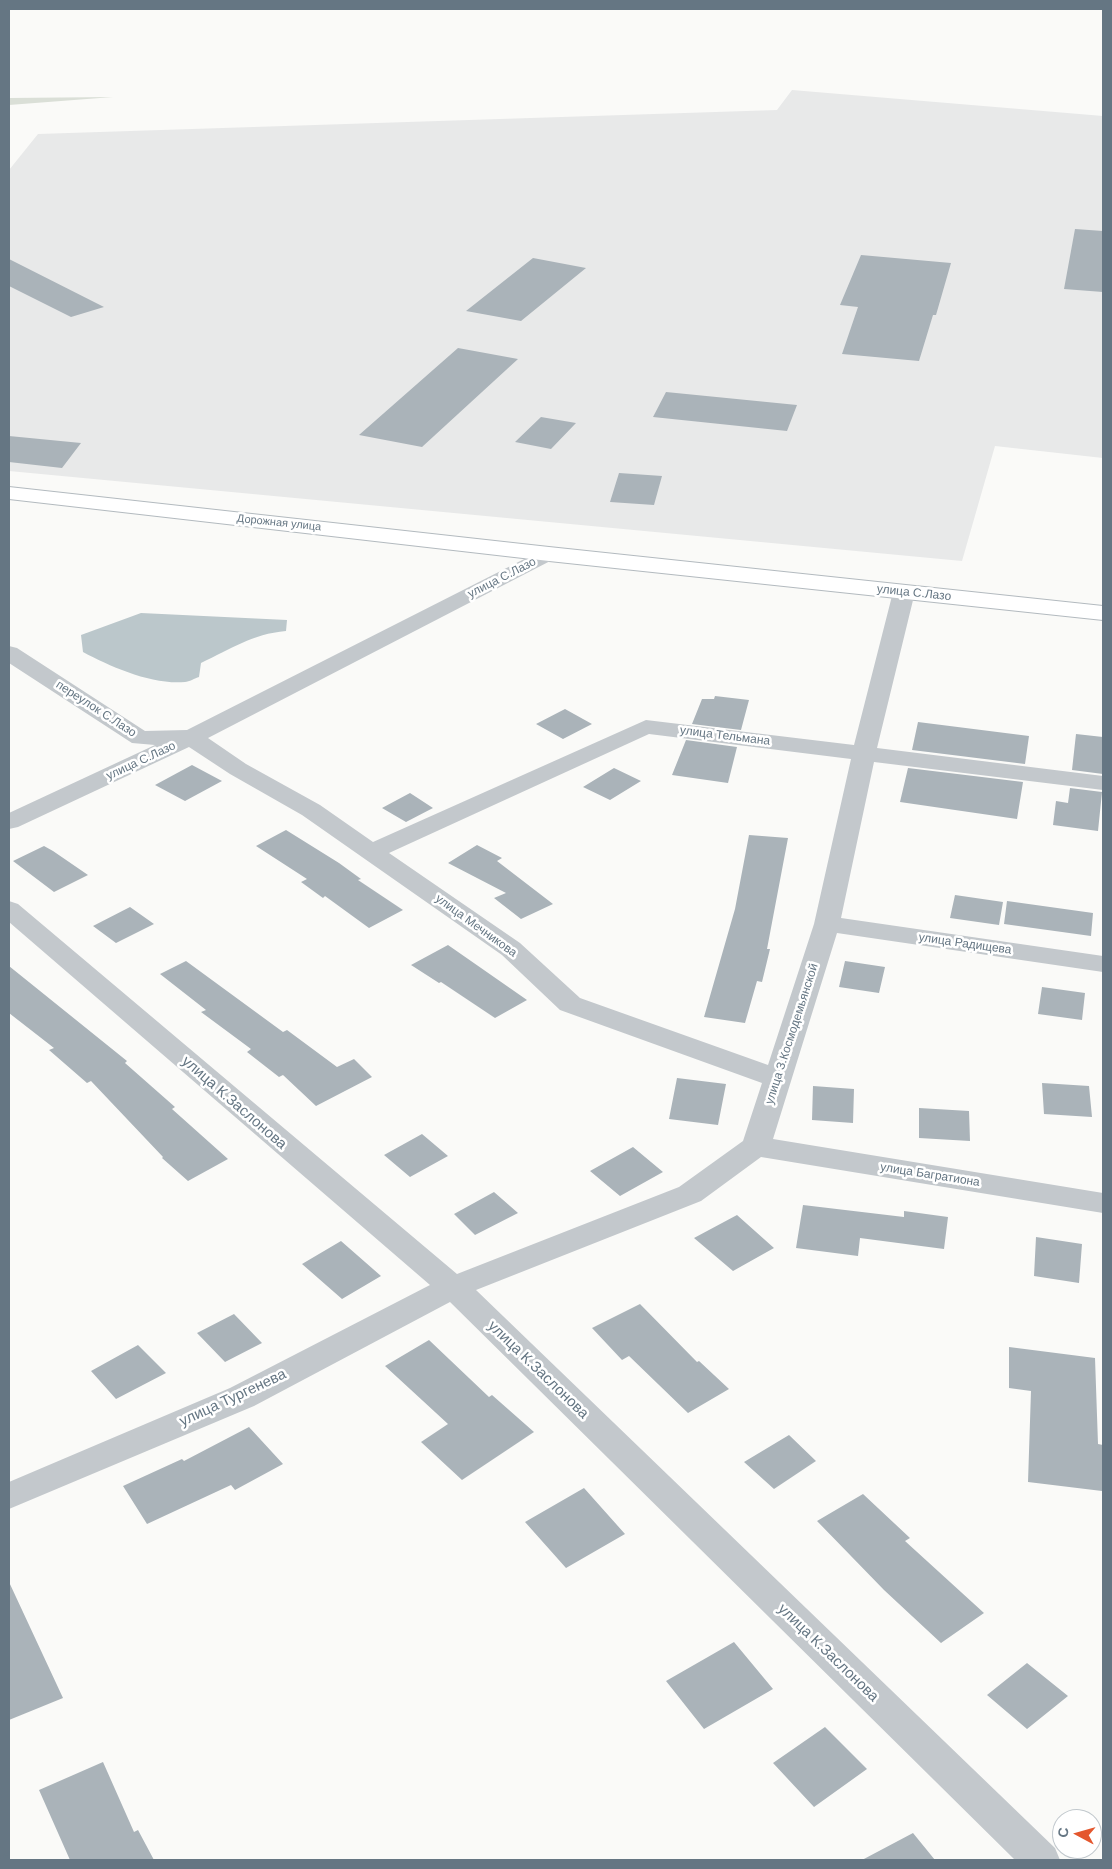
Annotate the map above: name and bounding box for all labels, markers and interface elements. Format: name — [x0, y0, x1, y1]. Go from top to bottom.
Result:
street label: Дорожная улица — [236, 512, 322, 534]
street label: улица С.Лазо — [465, 555, 539, 601]
street label: улица С.Лазо — [876, 582, 952, 604]
street label: переулок С.Лазо — [53, 678, 139, 740]
street label: улица Тельмана — [679, 723, 771, 749]
street label: улица С.Лазо — [104, 739, 178, 783]
street label: улица Мечникова — [432, 892, 520, 960]
street label: улица Радищева — [918, 930, 1012, 958]
street label: улица З.Космодемьянской — [762, 962, 822, 1106]
street label: улица К.Заслонова — [178, 1053, 290, 1153]
street label: улица Багратиона — [879, 1160, 981, 1190]
street label: улица К.Заслонова — [484, 1317, 592, 1423]
street label: улица Тургенева — [177, 1365, 289, 1431]
street label: улица К.Заслонова — [774, 1600, 882, 1706]
north arrow — [1052, 1809, 1102, 1859]
text: С — [1055, 1827, 1072, 1838]

